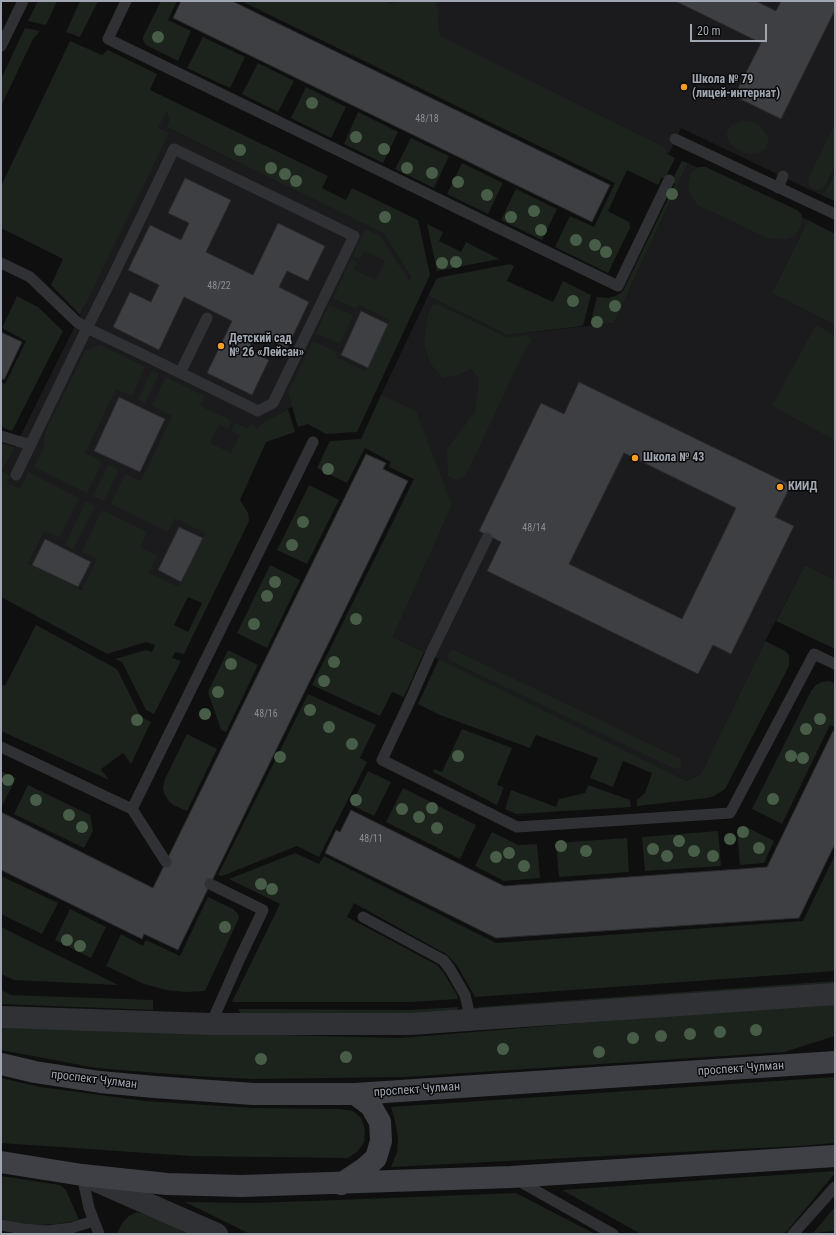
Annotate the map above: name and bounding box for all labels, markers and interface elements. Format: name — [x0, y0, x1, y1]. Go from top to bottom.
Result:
scale bar — [692, 16, 769, 42]
text: 20 m — [697, 24, 721, 38]
place label: Школа № 79 (лицей-интернат) — [692, 73, 780, 101]
marker: Школа № 79 (лицей-интернат) — [679, 82, 689, 92]
house number: 48/18 — [415, 113, 439, 125]
house number: 48/22 — [207, 280, 231, 292]
place label: Детский сад № 26 «Лейсан» — [229, 332, 304, 360]
marker: Детский сад № 26 «Лейсан» — [216, 341, 226, 351]
place label: Школа № 43 — [643, 451, 704, 465]
marker: Школа № 43 — [630, 453, 640, 463]
place label: КИИД — [788, 480, 817, 494]
marker: КИИД — [775, 482, 785, 492]
house number: 48/14 — [522, 522, 546, 534]
house number: 48/16 — [254, 708, 278, 720]
house number: 48/11 — [359, 833, 383, 845]
street label: проспект Чулман — [697, 1059, 785, 1079]
street label: проспект Чулман — [50, 1068, 138, 1092]
street label: проспект Чулман — [373, 1080, 461, 1100]

